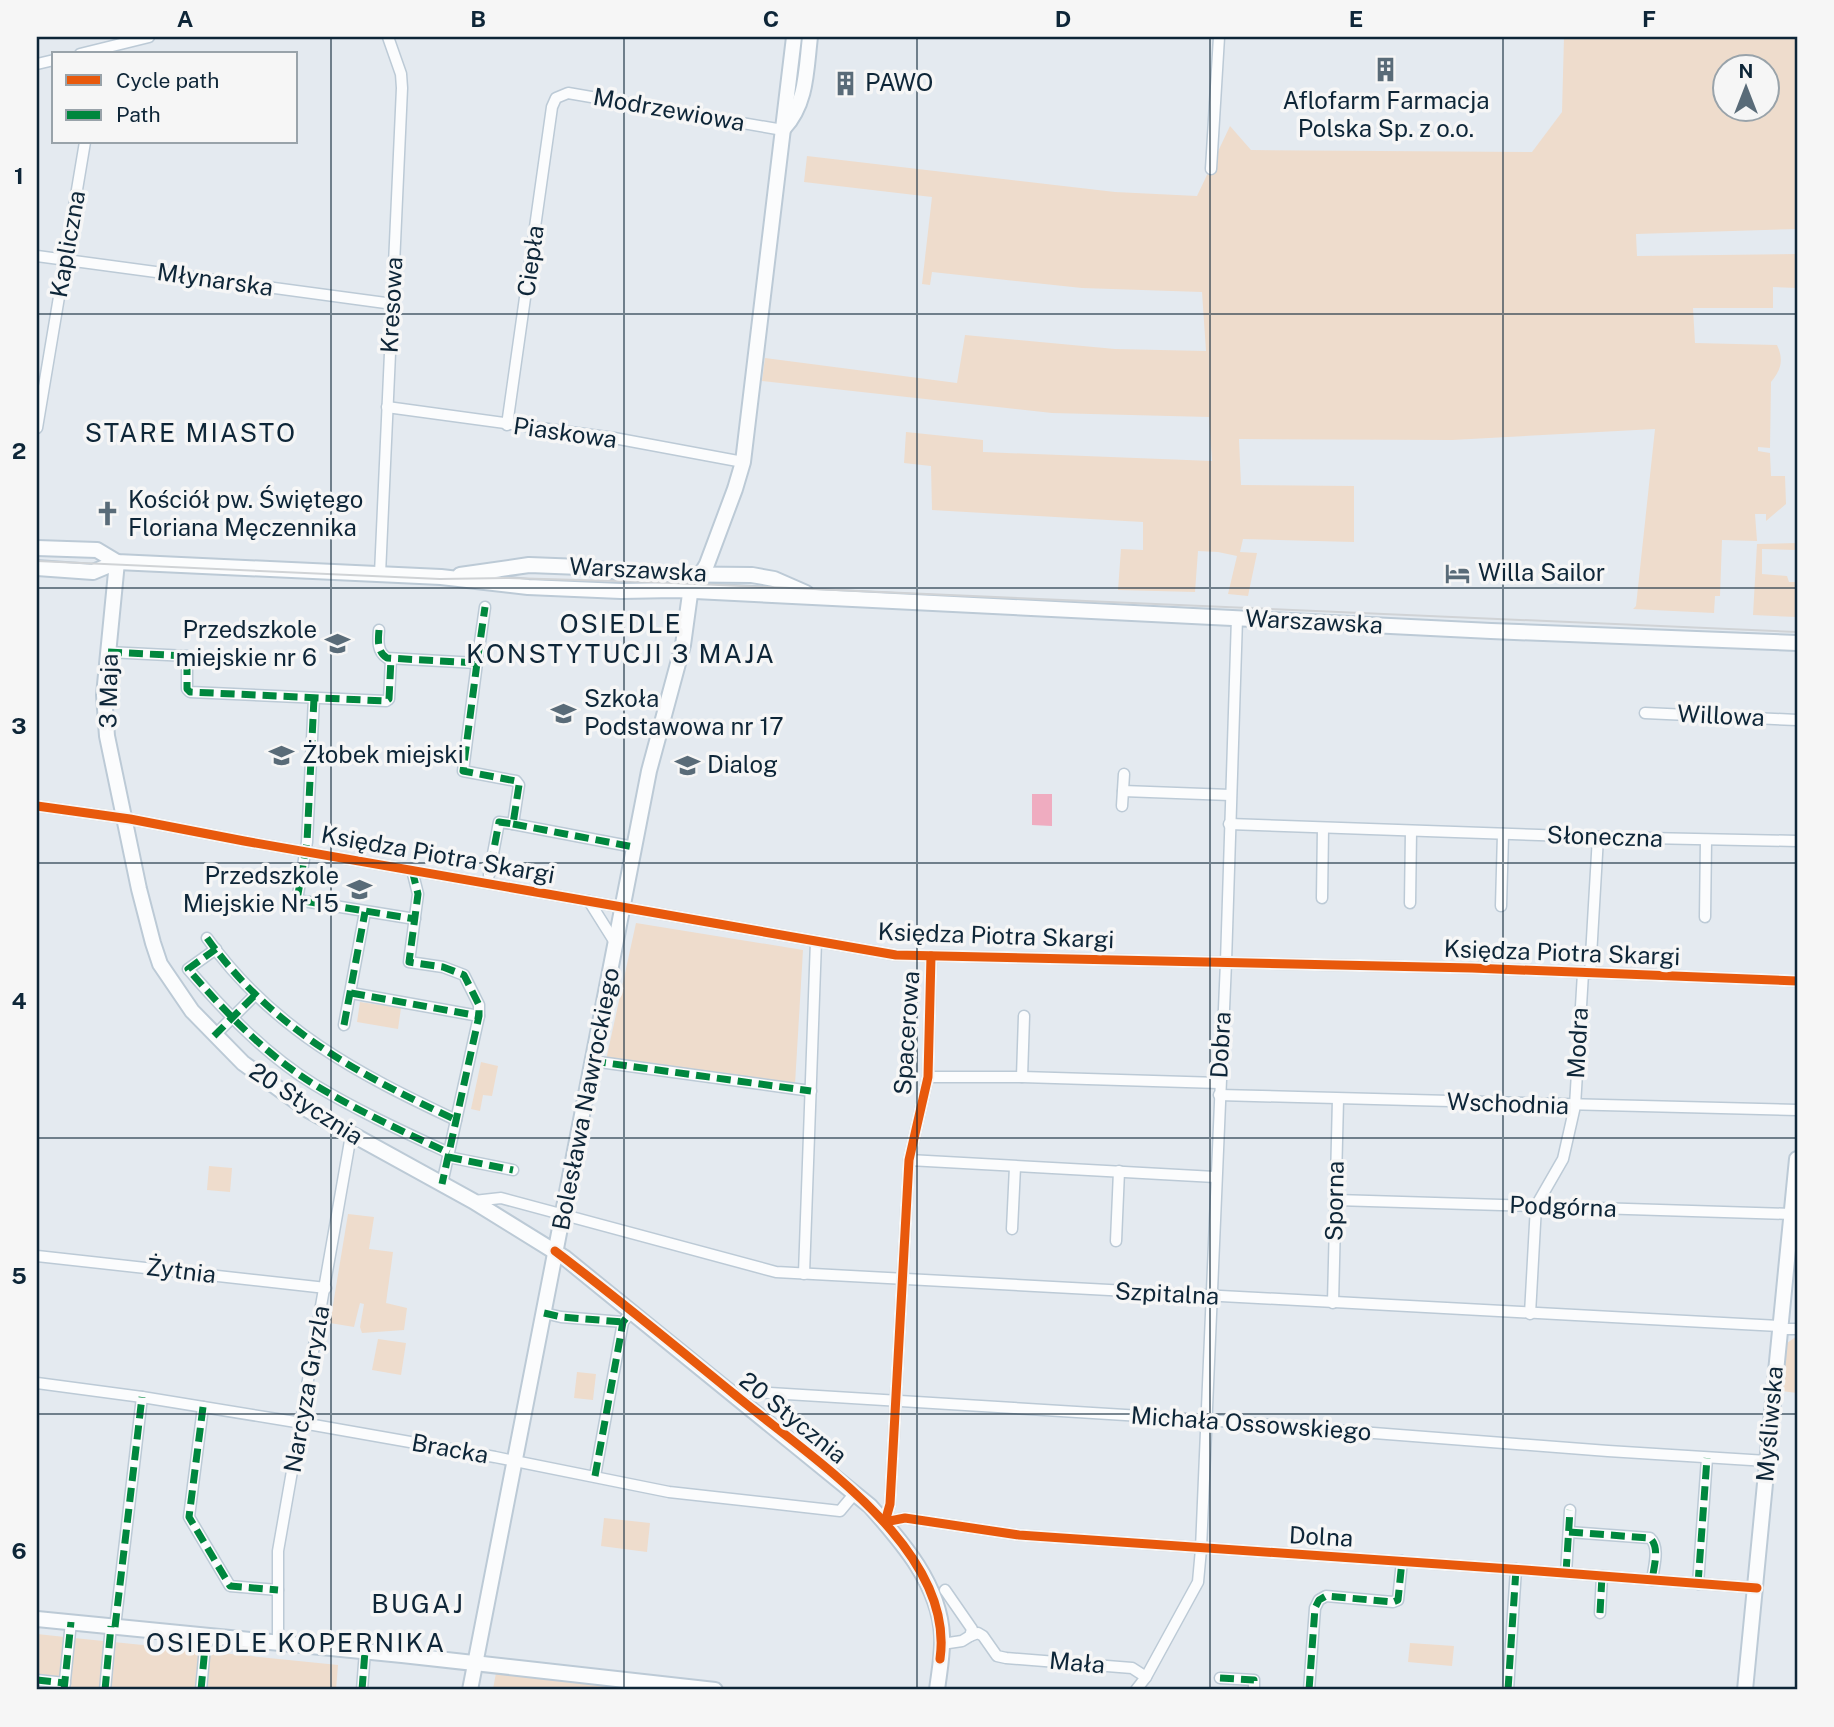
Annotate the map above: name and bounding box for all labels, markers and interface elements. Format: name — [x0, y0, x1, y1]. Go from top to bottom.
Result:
text: A — [177, 5, 194, 32]
text: B — [470, 5, 486, 32]
text: C — [763, 5, 779, 32]
text: D — [1055, 5, 1071, 32]
text: E — [1349, 5, 1363, 32]
text: F — [1642, 5, 1656, 32]
legend — [52, 52, 298, 144]
north arrow — [1712, 52, 1782, 122]
building icon: Aflofarm Farmacja Polska Sp. z o.o. — [1372, 56, 1400, 84]
text: N — [1739, 60, 1753, 82]
text: Cycle path — [116, 68, 219, 93]
place label: PAWO — [865, 68, 933, 96]
building icon: PAWO — [831, 69, 859, 97]
street label: Modrzewiowa — [591, 82, 747, 136]
place label: Aflofarm Farmacja Polska Sp. z o.o. — [1282, 86, 1490, 142]
text: Path — [116, 102, 161, 127]
text: 1 — [14, 162, 24, 189]
street label: Kapliczna — [44, 188, 90, 300]
street label: Ciepła — [511, 223, 549, 298]
street label: Kresowa — [374, 256, 408, 354]
street label: Młynarska — [155, 257, 275, 301]
street label: Piaskowa — [511, 411, 619, 453]
district label: STARE MIASTO — [85, 417, 297, 448]
text: 2 — [12, 437, 26, 464]
place label: Kościół pw. Świętego Floriana Męczennika — [128, 485, 363, 541]
church icon: Kościół pw. Świętego Floriana Męczennika — [94, 500, 122, 528]
street label: Warszawska — [568, 551, 708, 587]
place label: Willa Sailor — [1478, 558, 1605, 586]
hotel icon: Willa Sailor — [1444, 559, 1472, 587]
street label: Warszawska — [1244, 603, 1384, 639]
district label: OSIEDLE KONSTYTUCJI 3 MAJA — [466, 608, 776, 669]
place label: Przedszkole miejskie nr 6 — [176, 615, 317, 671]
school or university icon: Przedszkole miejskie nr 6 — [323, 630, 351, 658]
street label: 3 Maja — [93, 653, 123, 729]
place label: Szkoła Podstawowa nr 17 — [584, 684, 784, 740]
school or university icon: Szkoła Podstawowa nr 17 — [550, 699, 578, 727]
street label: Willowa — [1677, 699, 1766, 731]
text: 3 — [11, 712, 27, 739]
place label: Żłobek miejski — [302, 740, 464, 768]
school or university icon: Żłobek miejski — [268, 741, 296, 769]
place label: Dialog — [707, 750, 778, 778]
school or university icon: Dialog — [673, 751, 701, 779]
street label: Księdza Piotra Skargi — [319, 820, 557, 888]
street label: Słoneczna — [1546, 820, 1664, 852]
place label: Przedszkole Miejskie Nr 15 — [183, 861, 339, 917]
school or university icon: Przedszkole Miejskie Nr 15 — [345, 876, 373, 904]
street label: Księdza Piotra Skargi — [877, 917, 1115, 953]
street label: Księdza Piotra Skargi — [1443, 934, 1681, 970]
street label: Bolesława Nawrockiego — [546, 965, 624, 1232]
street label: Spacerowa — [888, 970, 924, 1096]
text: 4 — [11, 987, 27, 1014]
street label: Modra — [1561, 1007, 1593, 1079]
street label: Dobra — [1204, 1011, 1236, 1079]
street label: 20 Stycznia — [245, 1056, 369, 1150]
street label: Wschodnia — [1446, 1087, 1570, 1119]
street label: Sporna — [1319, 1161, 1349, 1241]
street label: Podgórna — [1509, 1190, 1617, 1222]
street label: Żytnia — [145, 1252, 218, 1288]
text: 5 — [11, 1262, 27, 1289]
street label: Szpitalna — [1114, 1276, 1220, 1310]
street label: Narcyza Gryzla — [278, 1303, 334, 1475]
street label: Myśliwska — [1750, 1365, 1788, 1483]
street label: 20 Stycznia — [734, 1366, 853, 1469]
street label: Michała Ossowskiego — [1130, 1401, 1372, 1445]
street label: Bracka — [410, 1427, 491, 1469]
street label: Dolna — [1288, 1520, 1354, 1552]
text: 6 — [11, 1537, 27, 1564]
district label: BUGAJ — [371, 1588, 465, 1619]
district label: OSIEDLE KOPERNIKA — [146, 1627, 446, 1658]
street label: Mała — [1048, 1646, 1106, 1678]

